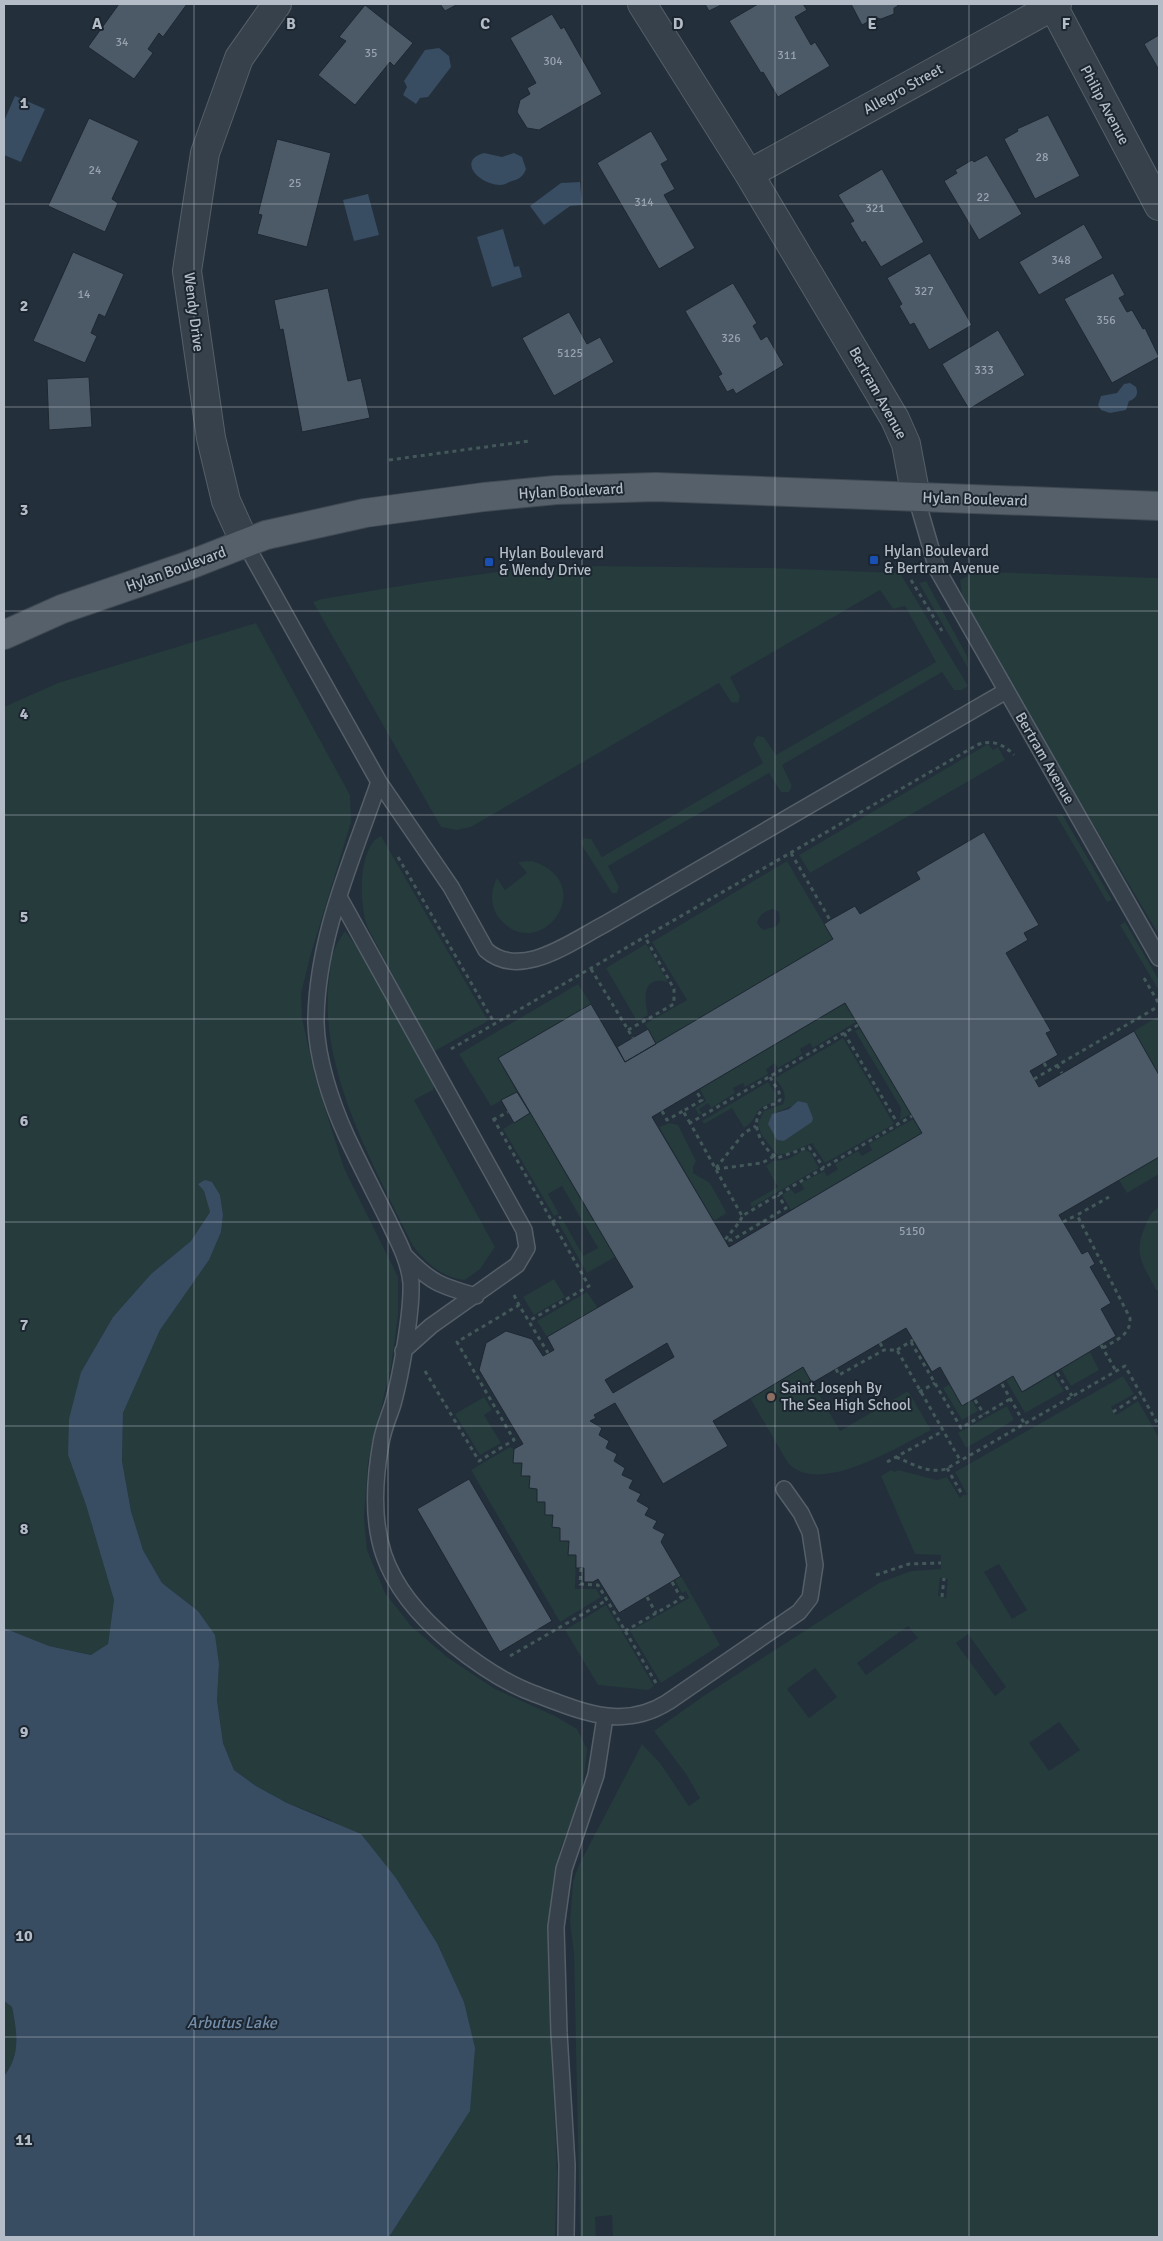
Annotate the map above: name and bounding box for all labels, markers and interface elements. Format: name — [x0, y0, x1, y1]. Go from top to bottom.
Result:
text: A — [92, 14, 103, 34]
text: B — [286, 14, 296, 34]
text: C — [480, 14, 490, 34]
text: D — [673, 14, 684, 34]
text: E — [867, 14, 877, 34]
text: F — [1062, 14, 1071, 34]
house number: 34 — [116, 35, 129, 50]
house number: 35 — [365, 46, 377, 61]
house number: 311 — [777, 48, 797, 63]
house number: 304 — [543, 54, 563, 69]
street label: Allegro Street — [860, 60, 946, 118]
street label: Philip Avenue — [1077, 62, 1133, 148]
text: 1 — [20, 93, 29, 113]
house number: 28 — [1036, 150, 1048, 165]
house number: 24 — [89, 163, 102, 178]
house number: 25 — [289, 176, 301, 191]
house number: 22 — [977, 190, 989, 205]
house number: 314 — [634, 195, 654, 210]
house number: 321 — [865, 201, 885, 216]
house number: 348 — [1051, 253, 1071, 268]
street label: Wendy Drive — [180, 271, 208, 353]
house number: 327 — [914, 284, 934, 299]
house number: 14 — [78, 287, 91, 302]
text: 2 — [20, 296, 28, 316]
house number: 356 — [1096, 313, 1116, 328]
house number: 326 — [721, 331, 741, 346]
street label: Bertram Avenue — [845, 344, 911, 442]
house number: 5125 — [557, 346, 583, 361]
house number: 333 — [974, 363, 994, 378]
street label: Hylan Boulevard — [518, 479, 624, 503]
street label: Hylan Boulevard — [922, 488, 1028, 510]
text: 3 — [20, 500, 28, 520]
place label: Hylan Boulevard & Bertram Avenue — [884, 542, 1000, 577]
street label: Hylan Boulevard — [124, 543, 228, 595]
place label: Hylan Boulevard & Wendy Drive — [499, 544, 604, 579]
marker: Hylan Boulevard & Bertram Avenue — [868, 554, 880, 566]
marker: Hylan Boulevard & Wendy Drive — [483, 556, 495, 568]
text: 4 — [20, 704, 29, 724]
street label: Bertram Avenue — [1011, 709, 1079, 807]
text: 5 — [20, 907, 28, 927]
text: 6 — [20, 1111, 29, 1131]
house number: 5150 — [899, 1224, 925, 1239]
text: 7 — [20, 1315, 29, 1335]
place label: Saint Joseph By The Sea High School — [781, 1379, 911, 1414]
marker: Saint Joseph By The Sea High School — [765, 1391, 777, 1403]
text: 8 — [20, 1519, 29, 1539]
text: 9 — [20, 1722, 29, 1742]
text: 10 — [15, 1926, 33, 1946]
water label: Arbutus Lake — [187, 2013, 278, 2033]
text: 11 — [15, 2130, 33, 2150]

